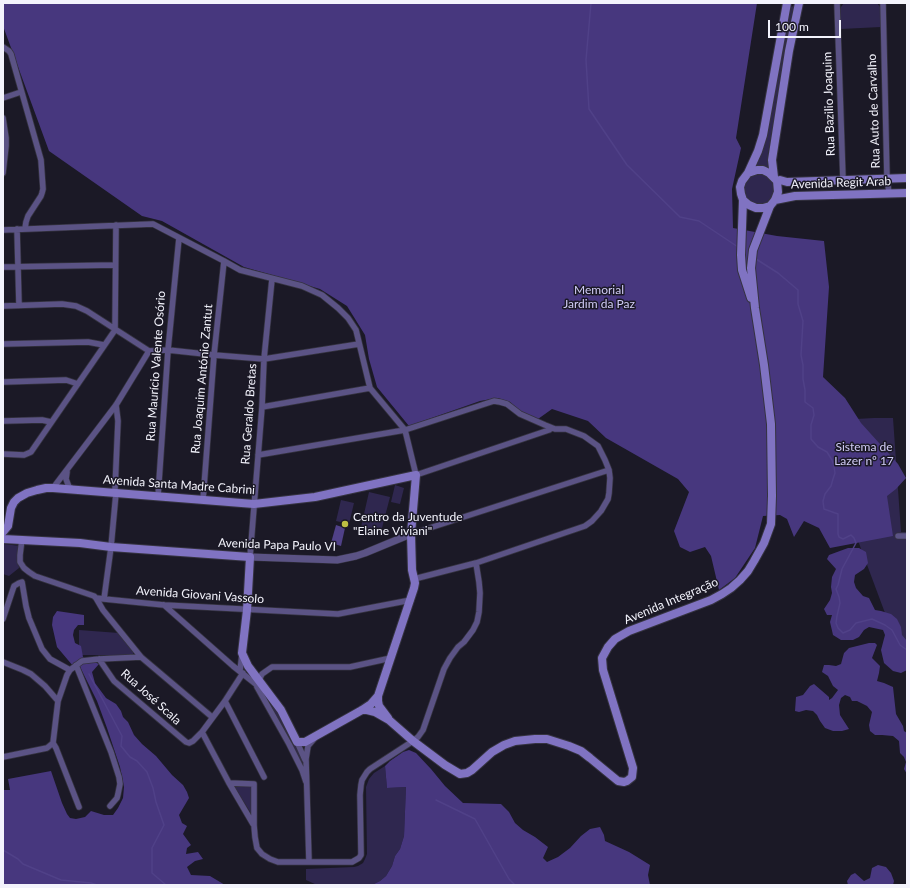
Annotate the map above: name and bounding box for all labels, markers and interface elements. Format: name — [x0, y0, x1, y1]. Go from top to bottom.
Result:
scale bar — [770, 12, 843, 38]
text: 100 m — [775, 19, 809, 34]
street label: Rua Bazilio Joaquim — [820, 52, 838, 156]
street label: Rua Auto de Carvalho — [865, 53, 883, 169]
street label: Avenida Regit Arab — [791, 174, 891, 192]
park label: Memorial Jardim da Paz — [563, 283, 635, 311]
street label: Rua Maurício Valente Osório — [144, 290, 168, 442]
street label: Rua Joaquim António Zantut — [188, 304, 216, 454]
street label: Rua Geraldo Bretas — [238, 363, 260, 465]
park label: Sistema de Lazer nº 17 — [834, 440, 894, 468]
street label: Avenida Santa Madre Cabrini — [102, 473, 256, 497]
place label: Centro da Juventude "Elaine Viviani" — [353, 510, 463, 538]
marker: Centro da Juventude "Elaine Viviani" — [340, 519, 350, 529]
street label: Avenida Papa Paulo VI — [218, 536, 336, 554]
street label: Avenida Integração — [622, 575, 720, 627]
street label: Avenida Giovani Vassolo — [136, 583, 264, 607]
street label: Rua José Scala — [118, 666, 184, 728]

